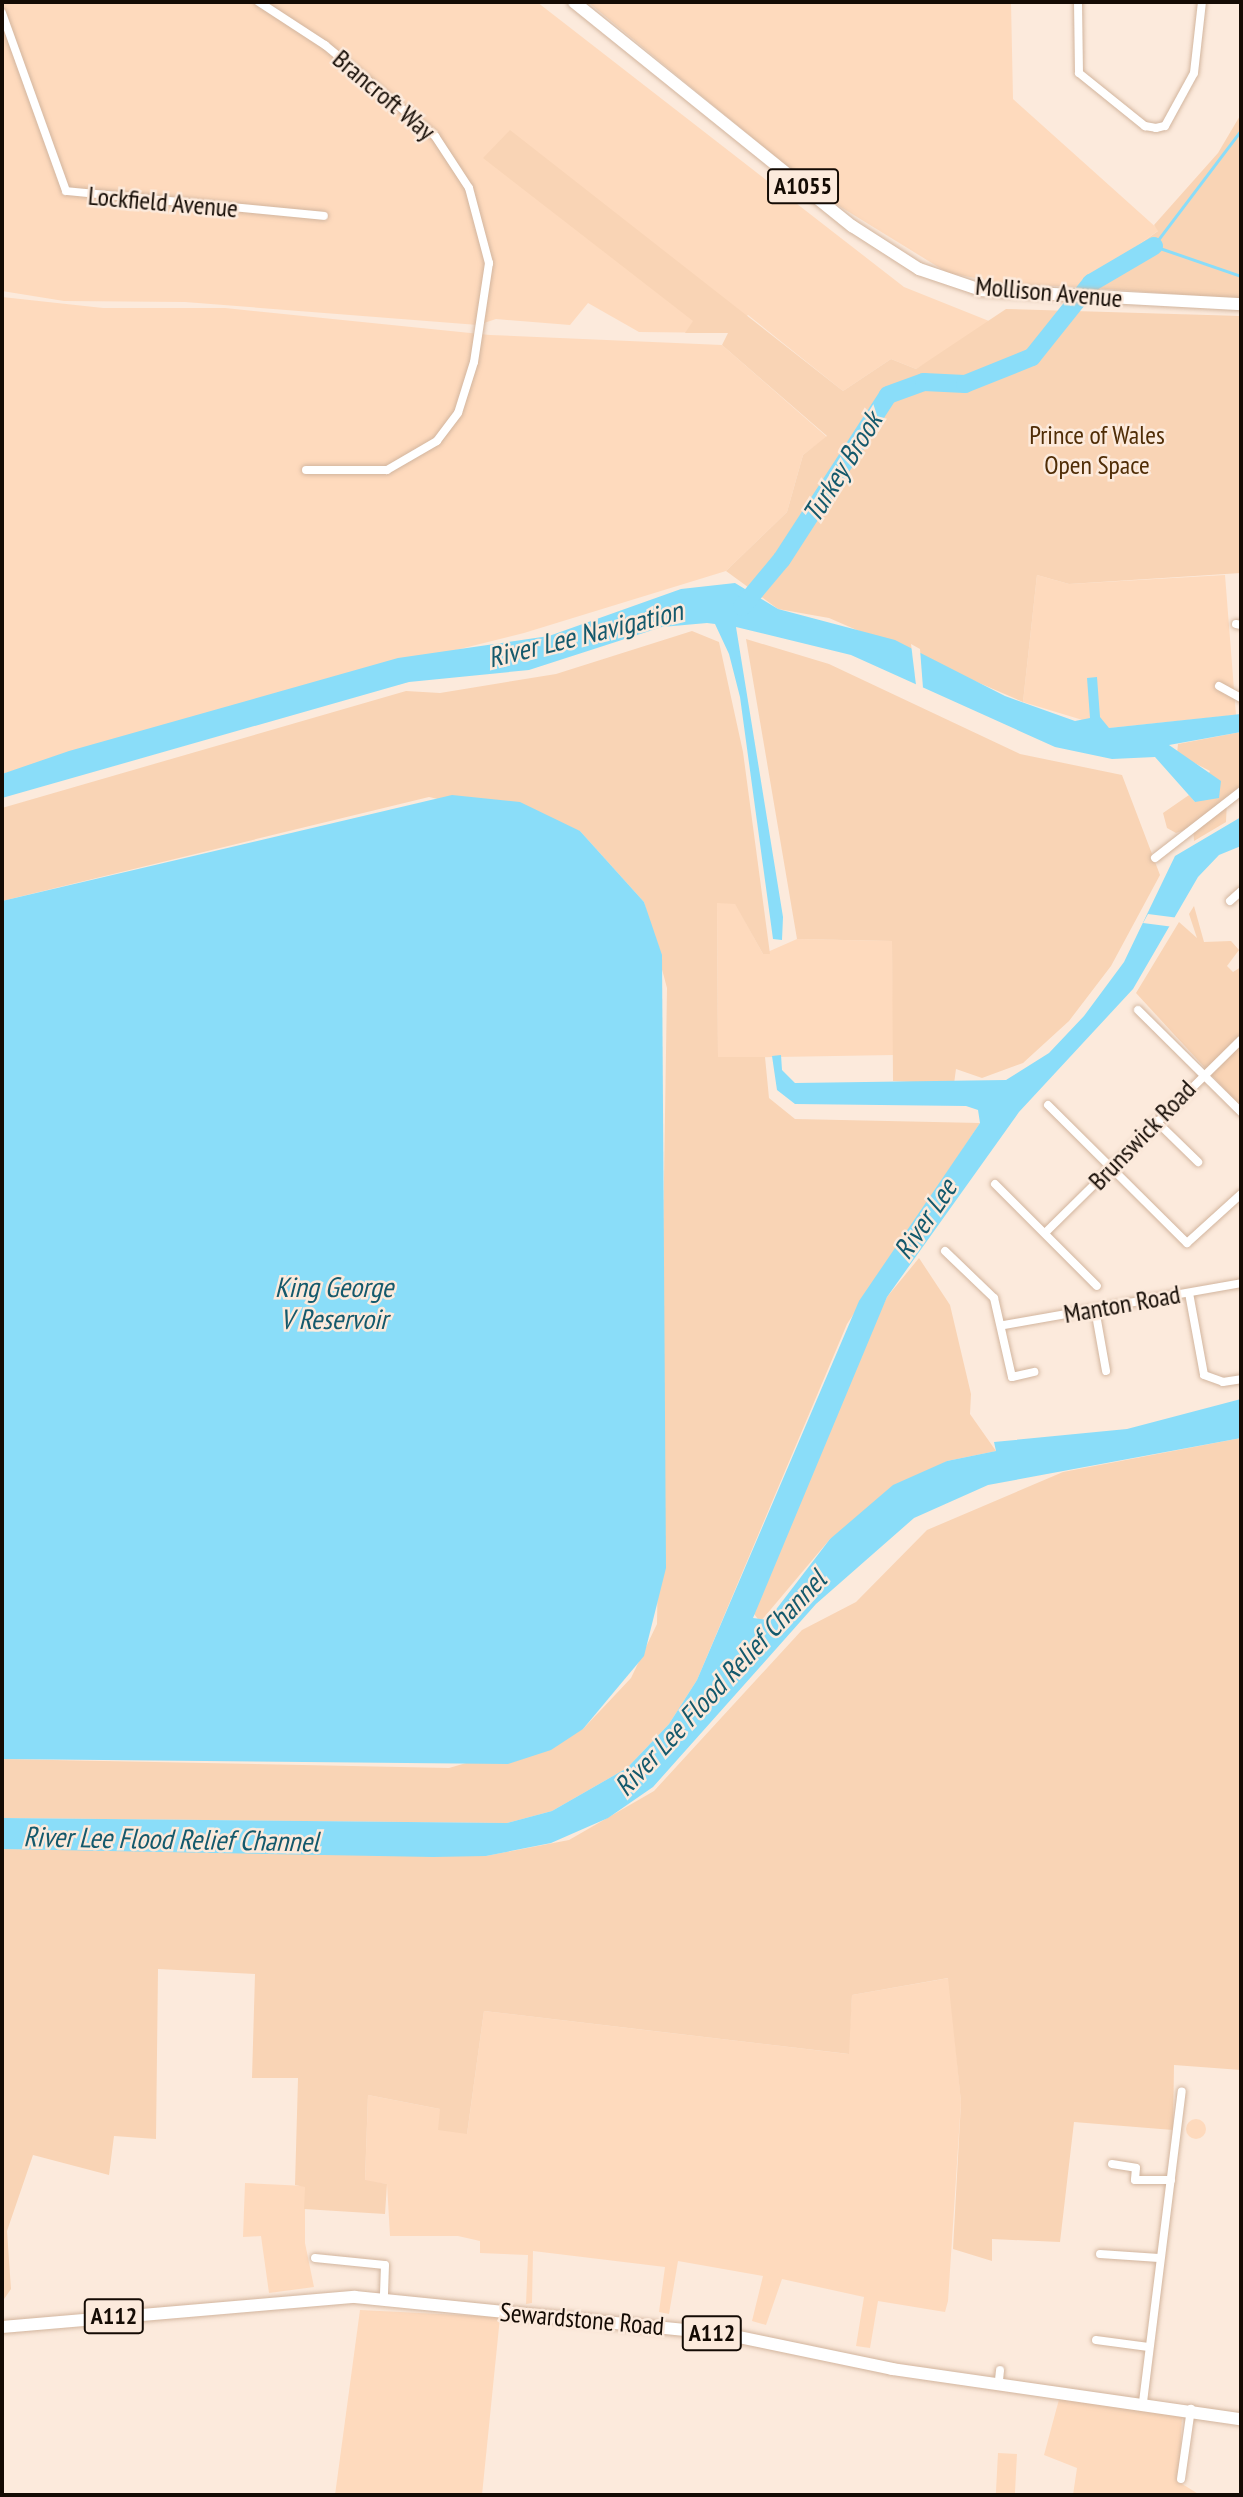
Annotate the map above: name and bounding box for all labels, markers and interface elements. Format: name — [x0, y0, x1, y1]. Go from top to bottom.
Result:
street label: Brancroft Way — [326, 43, 442, 147]
road number: A1055 — [766, 166, 840, 206]
street label: Lockfield Avenue — [86, 180, 240, 224]
street label: Mollison Avenue — [974, 270, 1124, 314]
water label: Turkey Brook — [795, 406, 889, 528]
park label: Prince of Wales Open Space — [1029, 419, 1165, 480]
water label: River Lee Navigation — [484, 594, 686, 674]
street label: Brunswick Road — [1082, 1073, 1202, 1197]
water label: River Lee — [886, 1173, 964, 1265]
water label: King George V Reservoir — [275, 1270, 393, 1336]
street label: Manton Road — [1061, 1278, 1183, 1330]
water label: River Lee Flood Relief Channel — [607, 1564, 833, 1802]
water label: River Lee Flood Relief Channel — [23, 1820, 319, 1858]
road number: A112 — [82, 2295, 146, 2336]
street label: Sewardstone Road — [499, 2296, 665, 2342]
road number: A112 — [680, 2312, 744, 2354]

